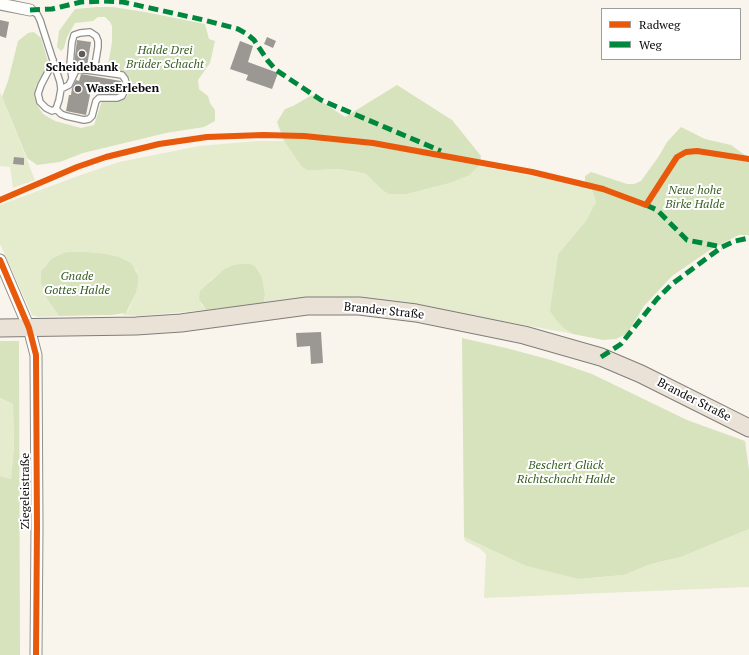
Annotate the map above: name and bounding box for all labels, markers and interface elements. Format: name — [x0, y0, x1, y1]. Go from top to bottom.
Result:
legend — [601, 8, 741, 60]
text: Radweg — [639, 17, 680, 32]
text: Weg — [639, 37, 662, 52]
park label: Halde Drei Brüder Schacht — [126, 44, 204, 72]
marker: Scheidebank — [77, 49, 87, 59]
place label: Scheidebank — [46, 61, 118, 75]
place label: WassErleben — [86, 82, 159, 96]
marker: WassErleben — [73, 84, 83, 94]
park label: Neue hohe Birke Halde — [665, 184, 725, 212]
park label: Gnade Gottes Halde — [44, 270, 110, 298]
street label: Brander Straße — [343, 300, 425, 322]
street label: Brander Straße — [655, 375, 733, 425]
street label: Ziegeleistraße — [19, 453, 33, 529]
park label: Beschert Glück Richtschacht Halde — [517, 459, 615, 487]

